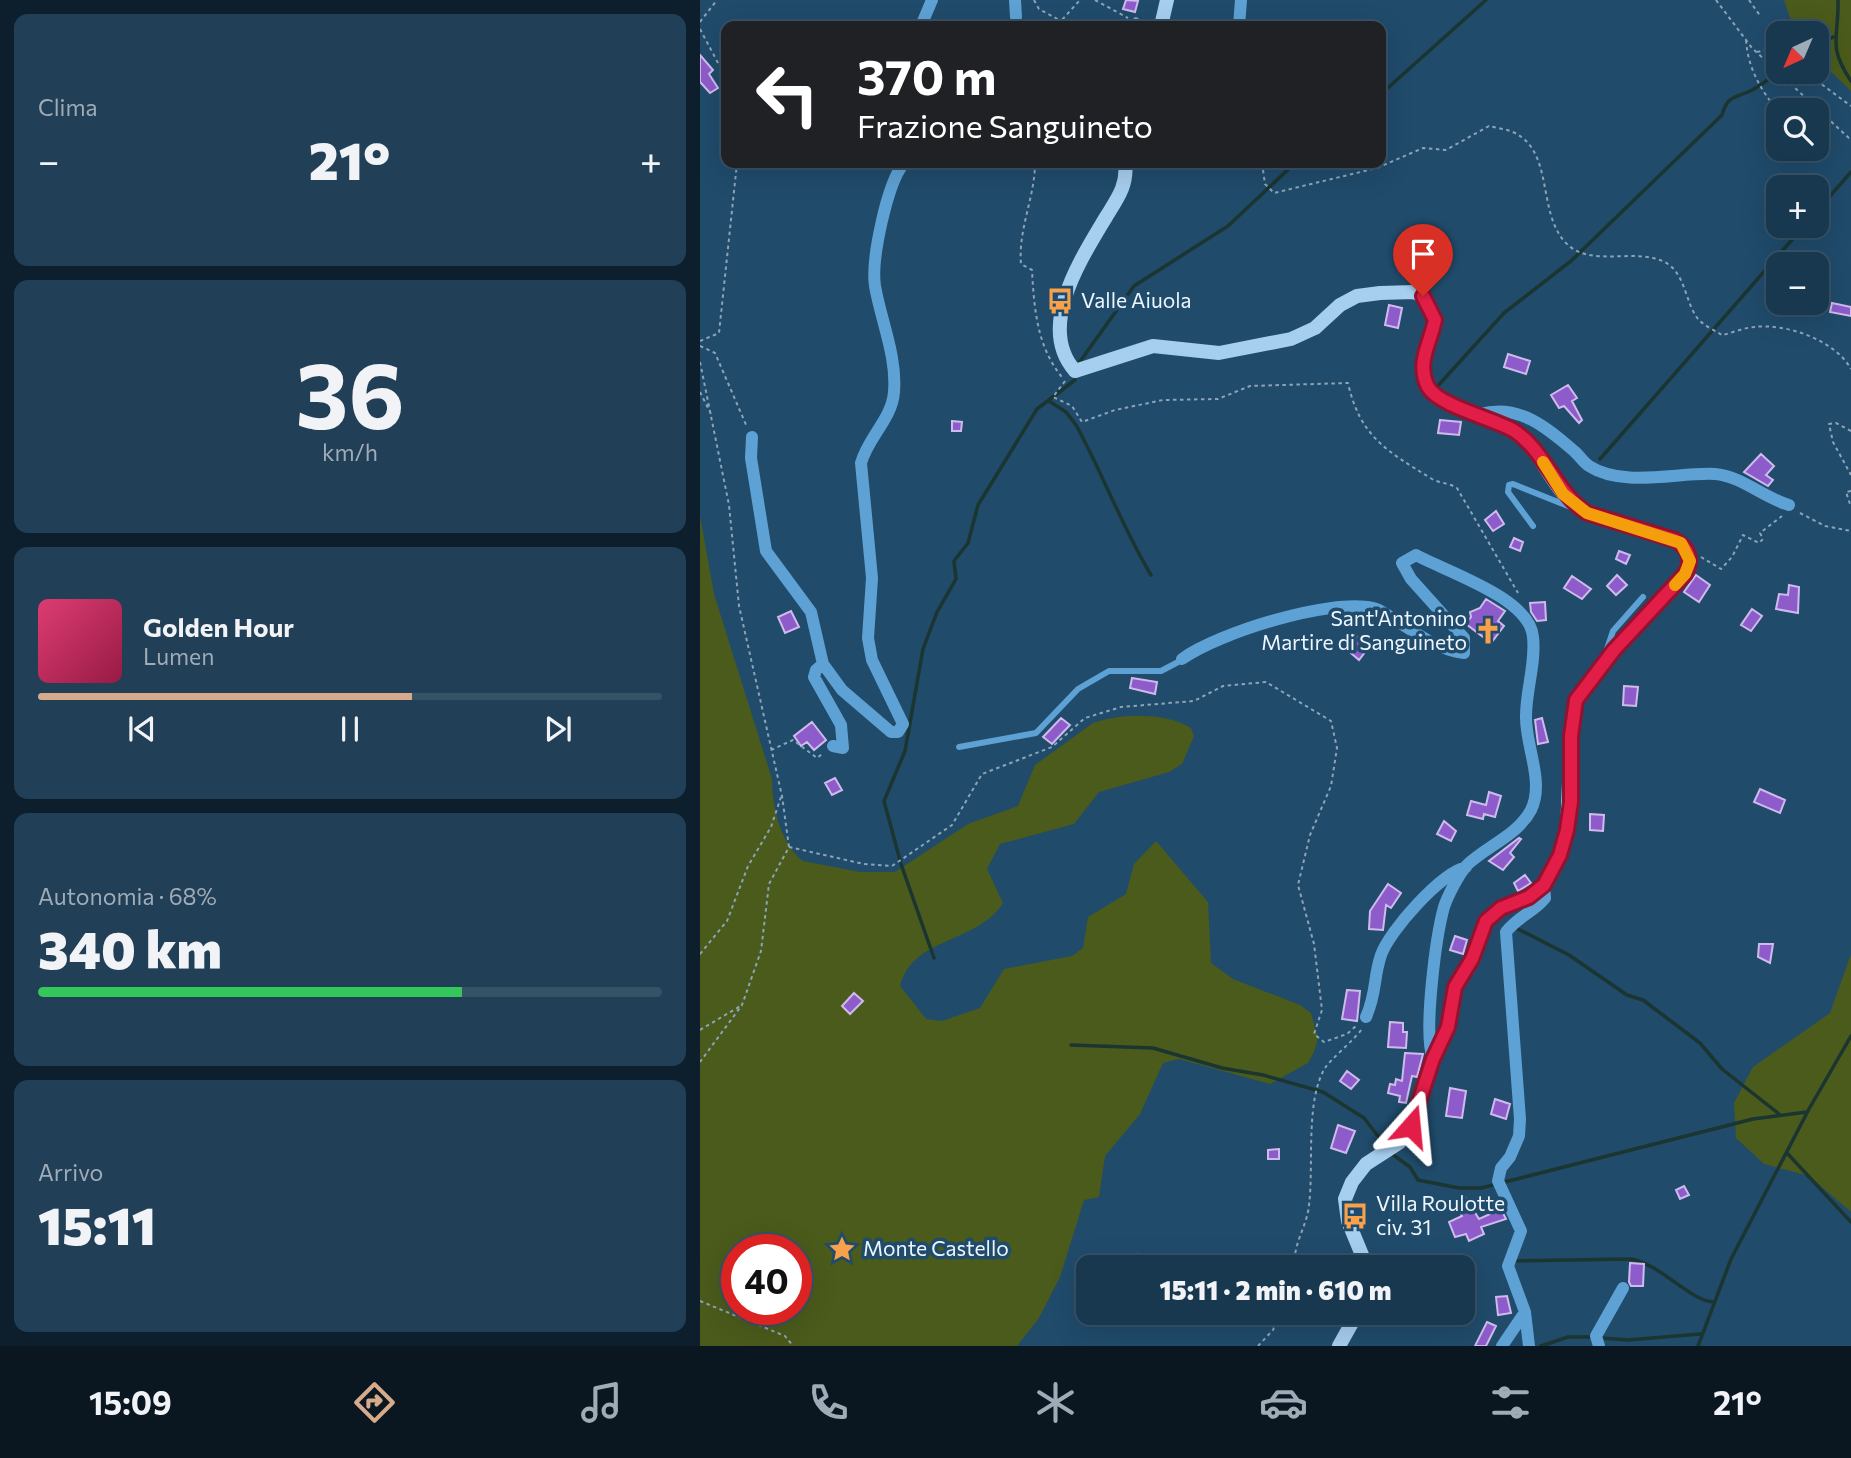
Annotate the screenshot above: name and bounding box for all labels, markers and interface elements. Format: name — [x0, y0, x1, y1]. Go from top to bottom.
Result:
north arrow — [1766, 21, 1829, 84]
map controls — [1766, 21, 1829, 315]
text: 370 m — [857, 45, 996, 105]
icon: left — [742, 49, 833, 140]
text: Clima — [38, 93, 98, 121]
button: search — [1766, 98, 1829, 161]
text: Frazione Sanguineto — [857, 105, 1153, 145]
text: 21° — [309, 127, 390, 191]
text: − — [38, 136, 60, 183]
text: + — [640, 136, 662, 183]
button: + — [1766, 175, 1829, 238]
pin — [1393, 224, 1453, 296]
icon: arrive — [1404, 235, 1442, 273]
button: − — [1766, 252, 1829, 315]
bus stop icon: Valle Aiuola — [1045, 286, 1075, 316]
place label: Valle Aiuola — [1081, 287, 1192, 312]
text: 36 — [295, 336, 405, 448]
text: km/h — [322, 438, 378, 466]
place label: Sant'Antonino Martire di Sanguineto — [1261, 605, 1467, 654]
text: Golden Hour — [143, 611, 294, 642]
church icon: Sant'Antonino Martire di Sanguineto — [1473, 616, 1503, 646]
text: Lumen — [143, 642, 214, 670]
icon: previous — [123, 710, 161, 748]
icon: pause — [331, 710, 369, 748]
icon: next — [539, 710, 577, 748]
text: Autonomia · 68% — [38, 882, 217, 910]
text: 340 km — [38, 916, 222, 980]
position arrow — [1374, 1089, 1448, 1163]
text: Arrivo — [38, 1158, 103, 1186]
place label: Villa Roulotte civ. 31 — [1376, 1190, 1505, 1239]
text: 15:11 — [38, 1192, 156, 1256]
bus stop icon: Villa Roulotte civ. 31 — [1340, 1201, 1370, 1231]
speed limit sign: 40 — [721, 1234, 812, 1325]
place icon: Monte Castello — [827, 1234, 857, 1264]
place label: Monte Castello — [863, 1235, 1009, 1260]
text: 15:11 · 2 min · 610 m — [1159, 1274, 1392, 1305]
icon: directions — [350, 1378, 399, 1427]
icon: music — [577, 1378, 626, 1427]
icon: phone — [804, 1378, 853, 1427]
icon: climate — [1031, 1378, 1080, 1427]
icon: car — [1259, 1378, 1308, 1427]
icon: filters — [1486, 1378, 1535, 1427]
text: 15:09 — [89, 1382, 172, 1422]
text: 21° — [1713, 1382, 1762, 1422]

